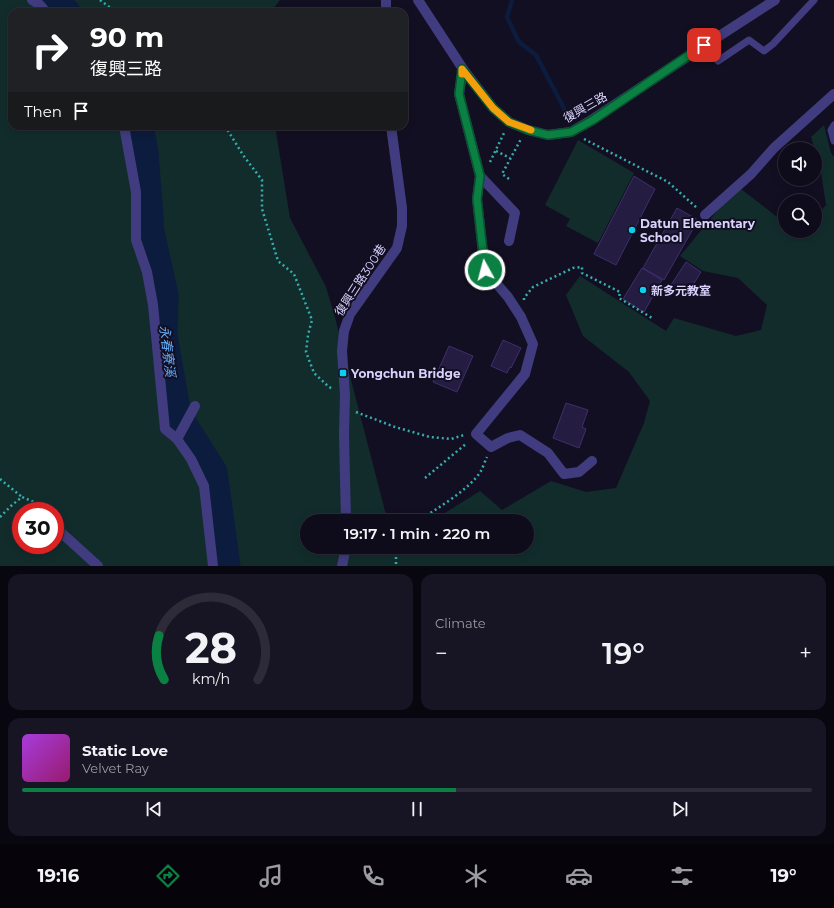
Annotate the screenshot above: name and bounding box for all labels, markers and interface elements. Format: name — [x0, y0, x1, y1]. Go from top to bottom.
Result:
text: 90 m — [90, 20, 164, 54]
icon: right — [24, 24, 76, 76]
pin — [687, 28, 721, 62]
icon: arrive — [693, 34, 715, 56]
text: 復興三路 — [90, 58, 162, 80]
street label: 復興三路 — [560, 89, 610, 125]
icon: arrive — [70, 100, 92, 122]
text: Then — [24, 102, 62, 121]
map controls — [778, 142, 822, 238]
button: sound — [778, 142, 822, 186]
button: search — [778, 194, 822, 238]
place label: Datun Elementary School — [640, 216, 756, 245]
marker: Datun Elementary School — [627, 225, 637, 235]
street label: 復興三路300巷 — [331, 241, 389, 319]
position arrow — [464, 249, 506, 291]
place label: 新多元教室 — [651, 283, 711, 298]
marker: 新多元教室 — [638, 285, 648, 295]
water label: 永春寮溪 — [157, 324, 179, 380]
place label: Yongchun Bridge — [350, 366, 461, 381]
marker: Yongchun Bridge — [338, 368, 348, 378]
speed limit sign: 30 — [12, 502, 64, 554]
text: 19:17 · 1 min · 220 m — [344, 524, 490, 543]
text: Climate — [435, 615, 486, 631]
text: 28 — [185, 623, 237, 673]
text: 19° — [602, 635, 645, 672]
text: − — [435, 640, 448, 667]
text: + — [799, 640, 812, 667]
text: km/h — [191, 670, 230, 688]
text: Static Love — [82, 741, 168, 760]
text: Velvet Ray — [82, 760, 149, 776]
icon: previous — [143, 798, 165, 820]
icon: pause — [406, 798, 428, 820]
icon: next — [669, 798, 691, 820]
icon: directions — [154, 862, 182, 890]
icon: music — [257, 862, 285, 890]
icon: phone — [359, 862, 387, 890]
icon: climate — [462, 862, 490, 890]
icon: car — [565, 862, 593, 890]
icon: filters — [668, 862, 696, 890]
text: 19:16 — [37, 865, 79, 887]
text: 19° — [771, 865, 797, 887]

